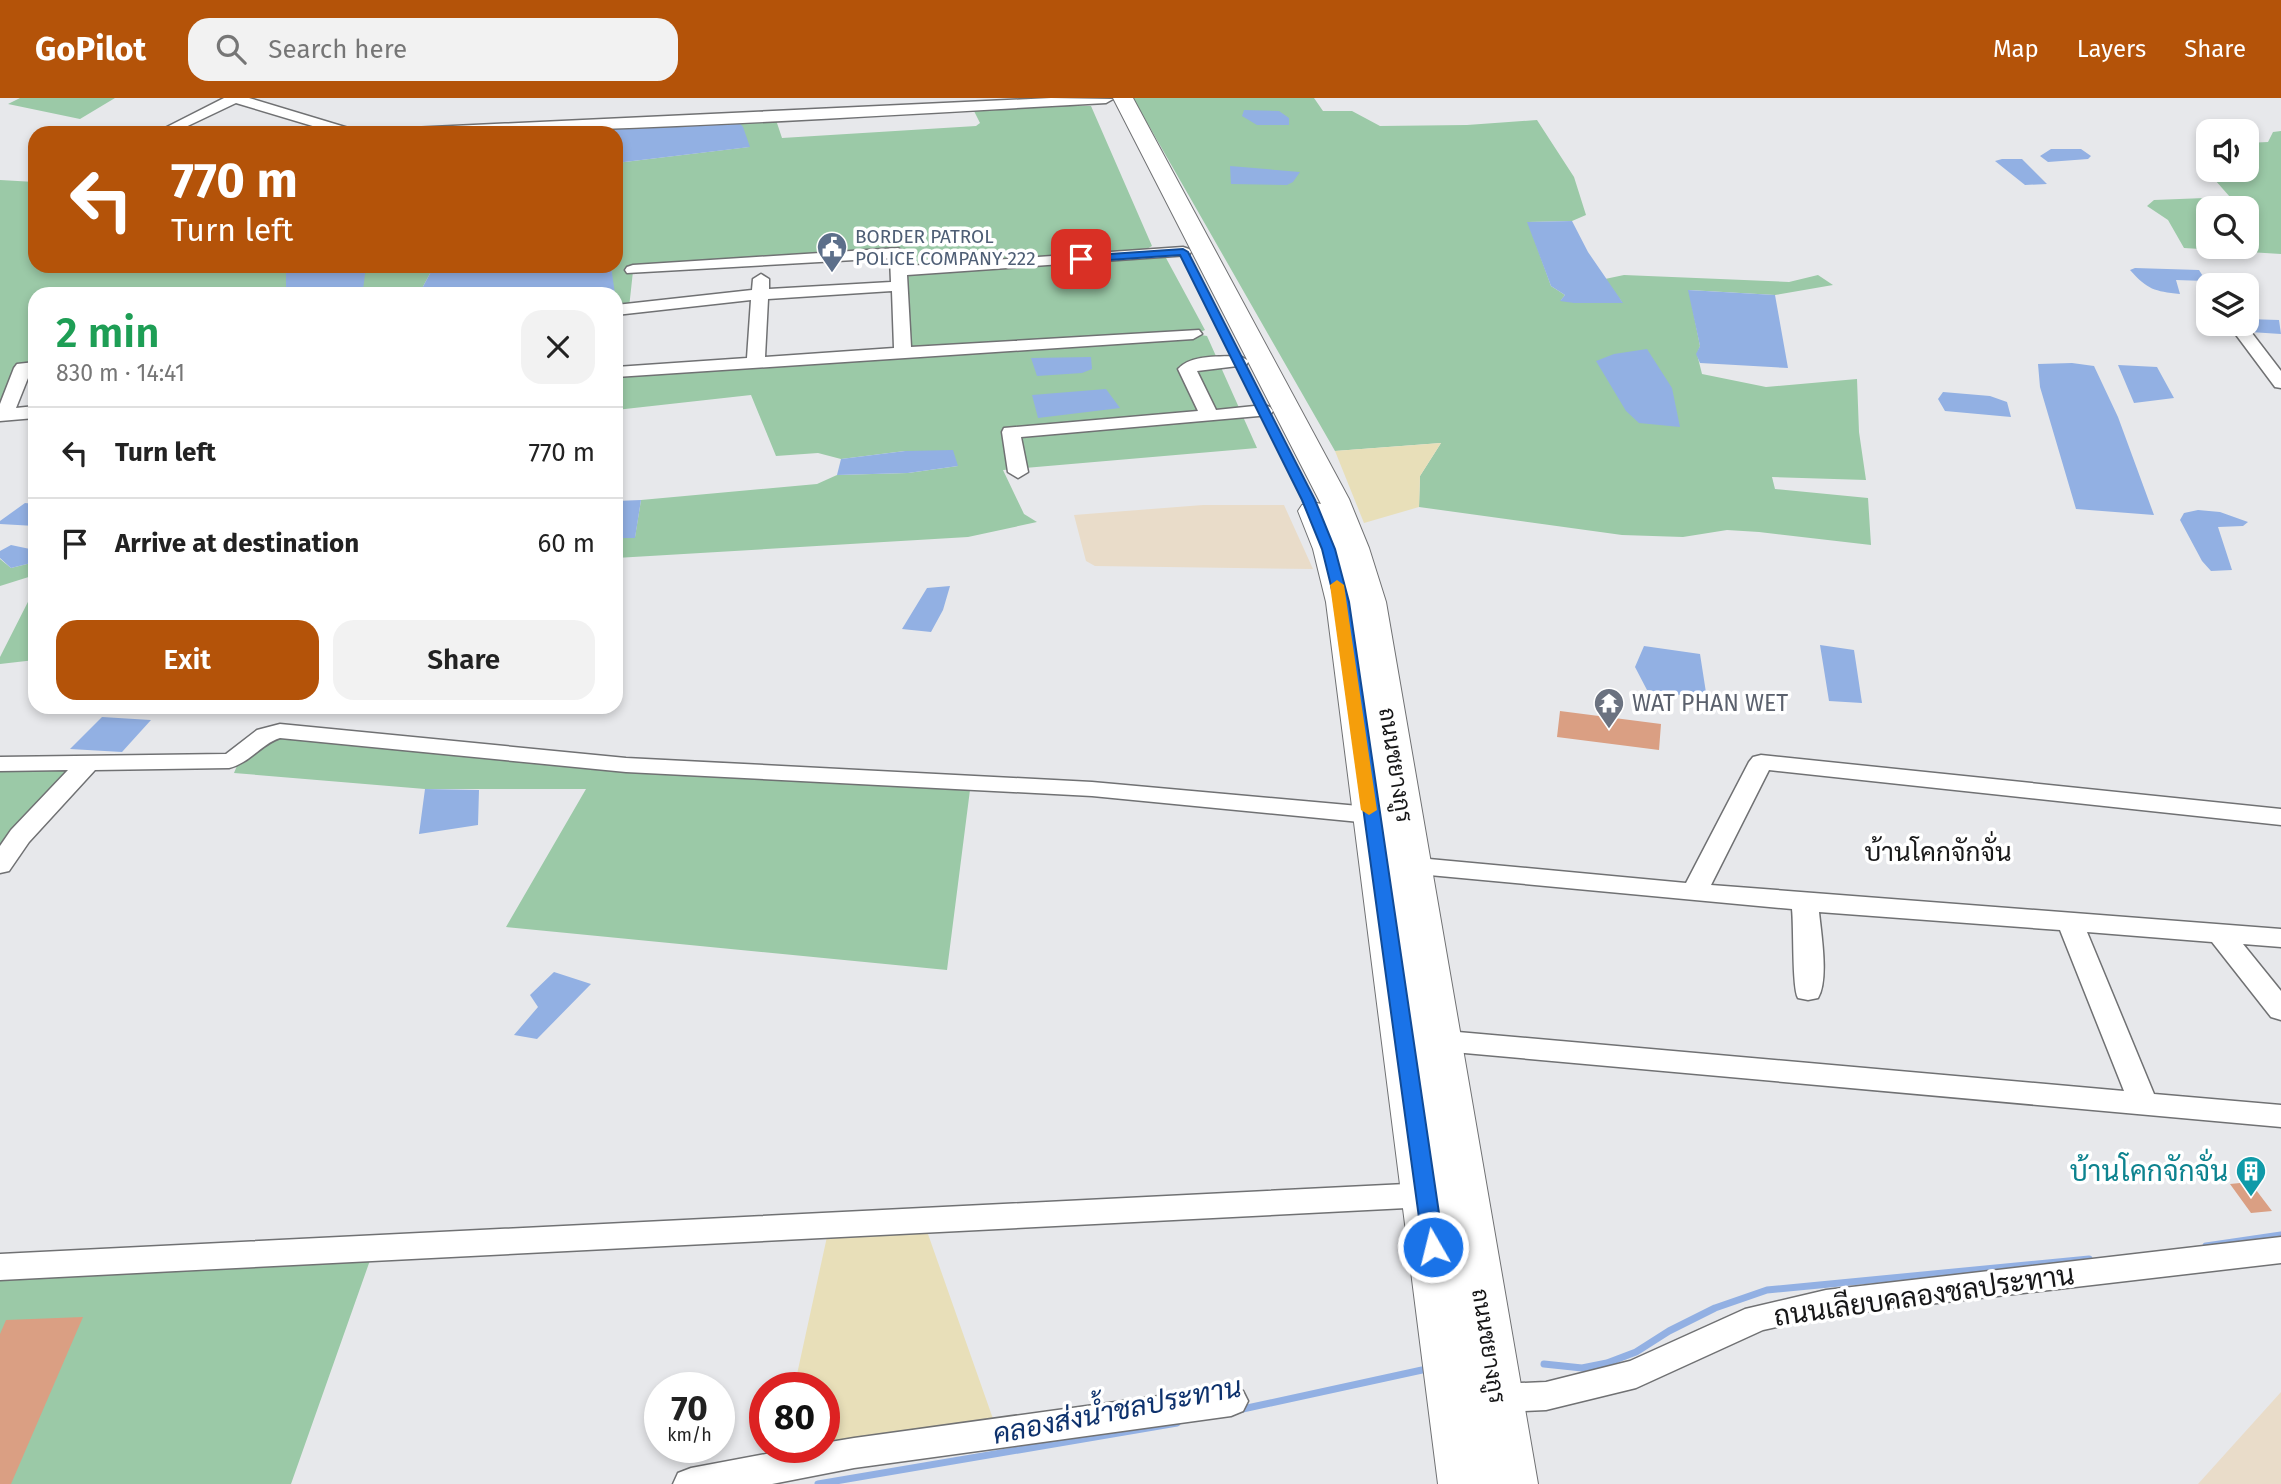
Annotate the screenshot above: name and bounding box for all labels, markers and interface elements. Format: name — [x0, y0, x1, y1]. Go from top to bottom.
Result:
search box — [188, 18, 678, 81]
text: GoPilot — [35, 29, 146, 69]
icon: search — [212, 30, 250, 68]
text: Search here — [268, 34, 407, 65]
text: Map — [1993, 35, 2039, 63]
text: Layers — [2077, 35, 2146, 63]
text: Share — [2184, 35, 2246, 63]
map controls — [2196, 119, 2259, 336]
button: sound — [2196, 119, 2259, 182]
text: 770 m — [171, 151, 298, 210]
icon: left — [56, 154, 147, 245]
button: search — [2196, 196, 2259, 259]
text: Turn left — [171, 211, 293, 249]
place label: BORDER PATROL POLICE COMPANY 222 — [855, 225, 1036, 270]
pin — [1051, 229, 1111, 289]
public building icon: BORDER PATROL POLICE COMPANY 222 — [815, 230, 849, 274]
icon: arrive — [1062, 240, 1100, 278]
button: layers — [2196, 273, 2259, 336]
text: 2 min — [56, 308, 160, 358]
button: close — [521, 310, 595, 384]
text: 830 m · 14:41 — [56, 359, 185, 387]
icon: left — [56, 434, 94, 472]
text: Turn left — [115, 437, 216, 468]
text: 770 m — [529, 437, 595, 468]
icon: arrive — [56, 525, 94, 563]
text: Arrive at destination — [115, 528, 359, 559]
text: 60 m — [537, 528, 595, 559]
button: Exit — [56, 620, 319, 700]
button: Share — [333, 620, 595, 700]
temple icon: WAT PHAN WET — [1592, 686, 1626, 730]
place label: WAT PHAN WET — [1632, 689, 1788, 717]
street label: ถนนชยางกูร — [1370, 706, 1419, 825]
district label: บ้านโคกจักจั่น — [1865, 831, 2011, 868]
place label: บ้านโคกจักจั่น — [2070, 1148, 2228, 1188]
building icon: บ้านโคกจักจั่น — [2234, 1154, 2268, 1198]
position arrow — [1396, 1210, 1470, 1284]
street label: ถนนเลียบคลองชลประทาน — [1771, 1256, 2076, 1333]
street label: ถนนชยางกูร — [1463, 1287, 1512, 1406]
water label: คลองส่งน้ำชลประทาน — [988, 1362, 1244, 1451]
speed limit sign: 80 — [749, 1372, 840, 1463]
text: 70 — [671, 1387, 708, 1429]
text: km/h — [667, 1424, 712, 1446]

